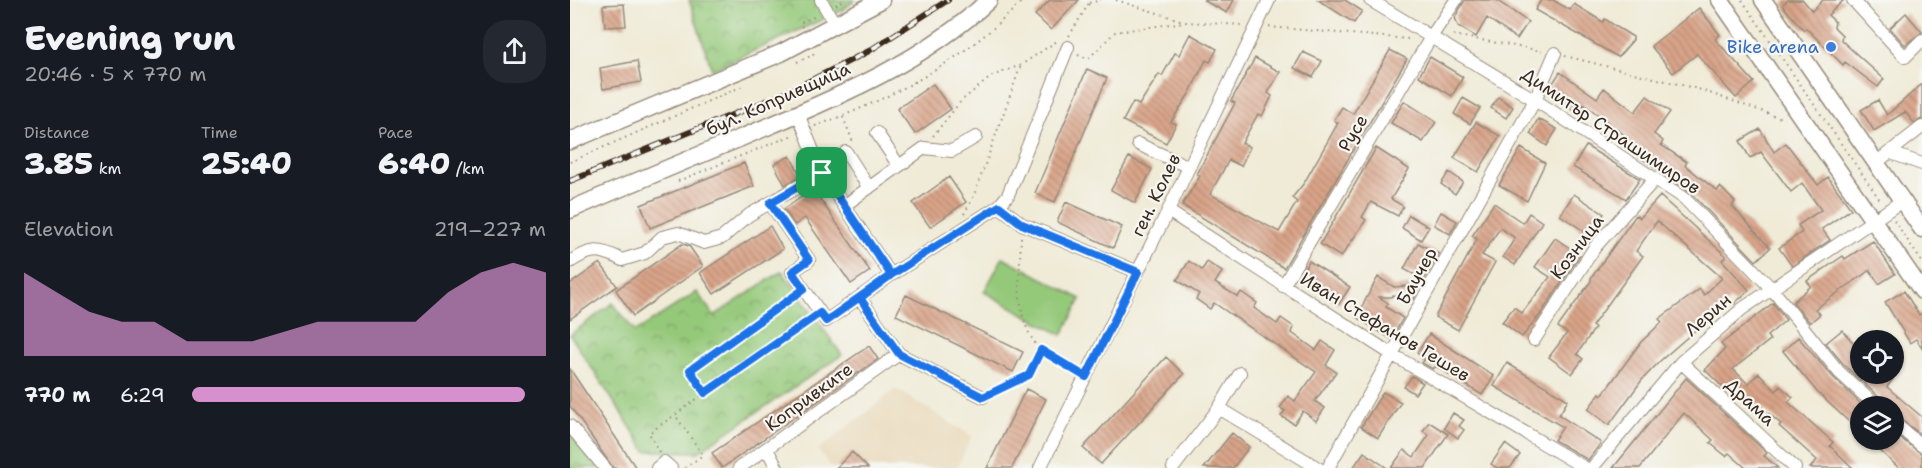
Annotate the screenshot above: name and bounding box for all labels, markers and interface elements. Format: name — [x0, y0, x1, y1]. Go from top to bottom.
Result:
text: Evening run — [24, 16, 235, 61]
button: share — [483, 20, 546, 83]
place label: Bike arena — [1727, 35, 1819, 59]
marker: Bike arena — [1824, 40, 1838, 54]
street label: бул. Копривщица — [702, 56, 854, 142]
text: 20:46 · 5 × 770 m — [24, 61, 206, 87]
street label: Димитър Страшимиров — [1517, 62, 1705, 200]
street label: Русе — [1333, 110, 1373, 156]
text: Distance — [24, 122, 90, 143]
text: Time — [201, 122, 238, 143]
text: Pace — [378, 122, 413, 143]
text: 3.85 — [24, 143, 93, 184]
text: 25:40 — [201, 143, 292, 184]
text: 6:40 — [378, 143, 451, 184]
pin — [796, 147, 847, 198]
street label: ген. Колев — [1126, 150, 1186, 240]
icon: arrive — [805, 156, 838, 189]
text: km — [93, 158, 121, 179]
text: /km — [451, 158, 485, 179]
street label: Козница — [1545, 210, 1609, 284]
text: Elevation — [24, 216, 114, 242]
text: 219–227 m — [434, 216, 546, 242]
street label: Баучер — [1391, 243, 1443, 309]
street label: Иван Стефанов Гешев — [1296, 267, 1474, 387]
street label: Лерин — [1680, 288, 1736, 342]
map controls — [1850, 330, 1904, 450]
button: locate — [1850, 330, 1904, 384]
street label: Копривките — [760, 357, 858, 437]
street label: Драма — [1720, 373, 1780, 431]
text: 770 m — [24, 382, 90, 408]
text: 6:29 — [120, 382, 165, 408]
button: layers — [1850, 396, 1904, 450]

